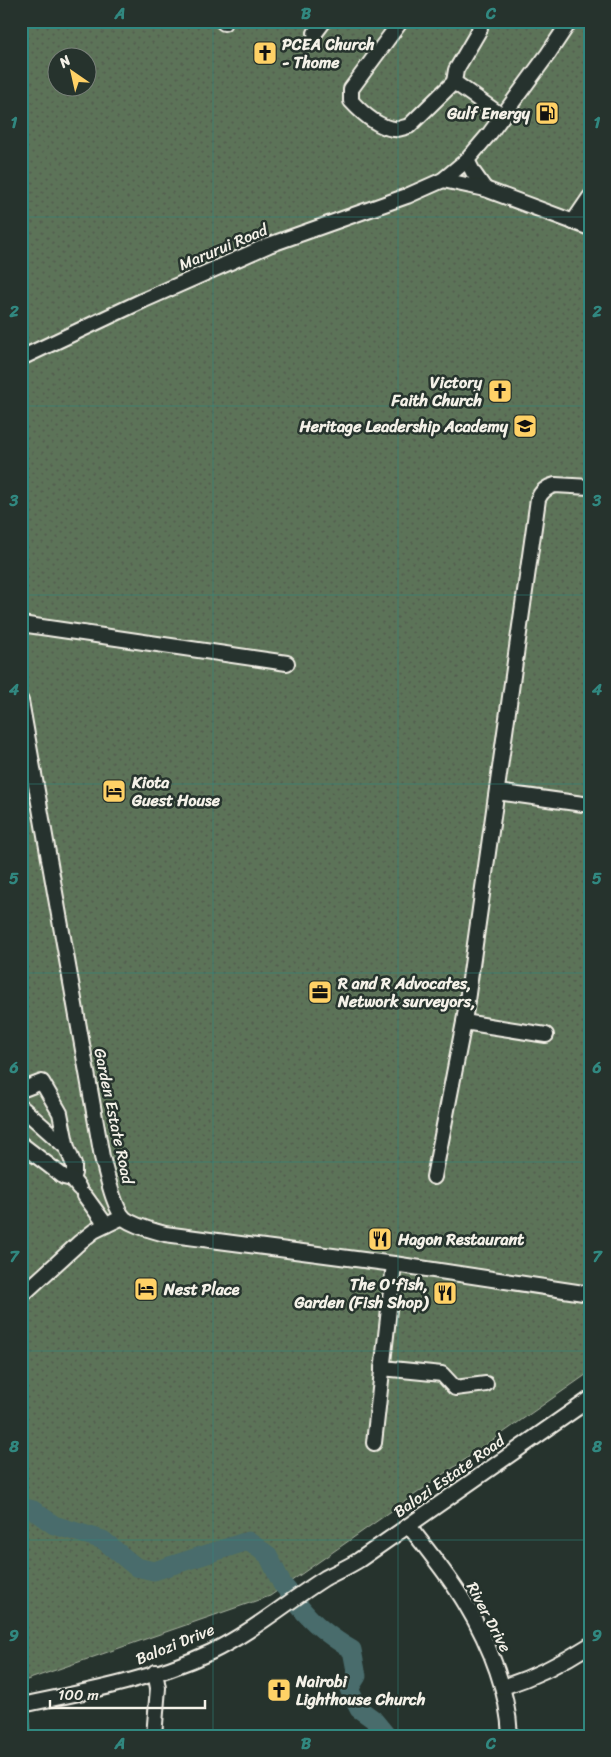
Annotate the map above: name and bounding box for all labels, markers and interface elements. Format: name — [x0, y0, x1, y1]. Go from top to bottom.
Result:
text: A — [114, 0, 125, 28]
text: B — [301, 0, 312, 28]
text: C — [485, 0, 497, 28]
place label: PCEA Church - Thome — [282, 30, 375, 77]
church icon: PCEA Church - Thome — [252, 40, 278, 66]
north arrow — [48, 48, 98, 98]
text: N — [53, 48, 76, 75]
place label: Gulf Energy — [446, 99, 531, 128]
fuel station icon: Gulf Energy — [534, 100, 560, 126]
text: 1 — [11, 108, 18, 137]
text: 1 — [594, 108, 601, 137]
street label: Marurui Road — [174, 215, 273, 279]
text: 2 — [8, 297, 19, 326]
text: 2 — [591, 297, 602, 326]
place label: Victory Faith Church — [390, 368, 483, 415]
church icon: Victory Faith Church — [487, 378, 513, 404]
place label: Heritage Leadership Academy — [299, 412, 509, 441]
school or university icon: Heritage Leadership Academy — [512, 413, 538, 439]
text: 3 — [9, 486, 19, 515]
text: 3 — [592, 486, 602, 515]
text: 4 — [8, 675, 19, 704]
text: 4 — [591, 675, 602, 704]
place label: Kiota Guest House — [131, 768, 221, 815]
hotel icon: Kiota Guest House — [101, 778, 127, 804]
text: 5 — [9, 864, 19, 893]
text: 5 — [592, 864, 602, 893]
place label: R and R Advocates, Network surveyors, — [337, 969, 476, 1016]
office icon: R and R Advocates, Network surveyors, — [307, 979, 333, 1005]
street label: Garden Estate Road — [85, 1045, 143, 1188]
text: 6 — [8, 1053, 19, 1082]
text: 6 — [591, 1053, 602, 1082]
place label: Hagon Restaurant — [397, 1225, 524, 1254]
restaurant icon: Hagon Restaurant — [367, 1226, 393, 1252]
text: 7 — [9, 1242, 20, 1271]
text: 7 — [592, 1242, 603, 1271]
place label: The O'fish, Garden (Fish Shop) — [294, 1270, 429, 1317]
place label: Nest Place — [163, 1275, 240, 1304]
hotel icon: Nest Place — [133, 1276, 159, 1302]
restaurant icon: The O'fish, Garden (Fish Shop) — [432, 1280, 458, 1306]
street label: Balozi Estate Road — [387, 1426, 512, 1525]
text: 8 — [8, 1432, 19, 1461]
text: 8 — [591, 1432, 602, 1461]
street label: River Drive — [458, 1576, 520, 1658]
street label: Balozi Drive — [131, 1615, 219, 1673]
text: 9 — [9, 1621, 19, 1650]
text: 9 — [592, 1621, 602, 1650]
place label: Nairobi Lighthouse Church — [295, 1667, 426, 1714]
scale bar — [50, 1677, 205, 1709]
church icon: Nairobi Lighthouse Church — [266, 1677, 292, 1703]
text: 100 m — [58, 1682, 99, 1708]
text: A — [114, 1729, 125, 1757]
text: B — [301, 1729, 312, 1757]
text: C — [485, 1729, 497, 1757]

